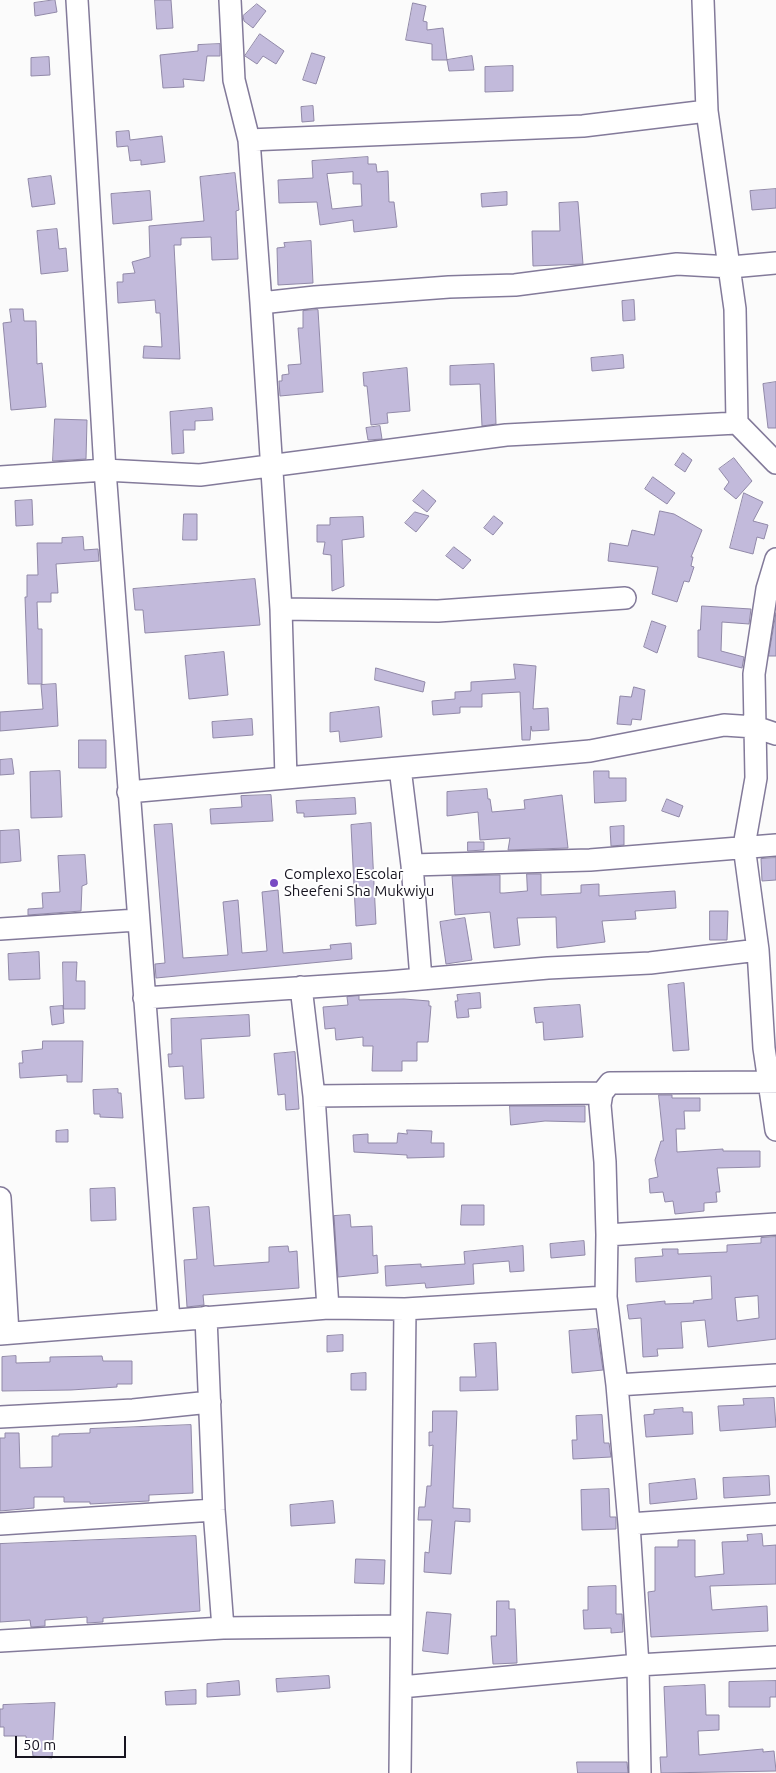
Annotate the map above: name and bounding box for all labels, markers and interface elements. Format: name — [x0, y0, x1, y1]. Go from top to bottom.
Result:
place label: Complexo Escolar Sheefeni Sha Mukwiyu — [284, 865, 434, 900]
marker: Complexo Escolar Sheefeni Sha Mukwiyu — [268, 877, 280, 889]
scale bar — [18, 1726, 129, 1758]
text: 50 m — [23, 1736, 56, 1753]

